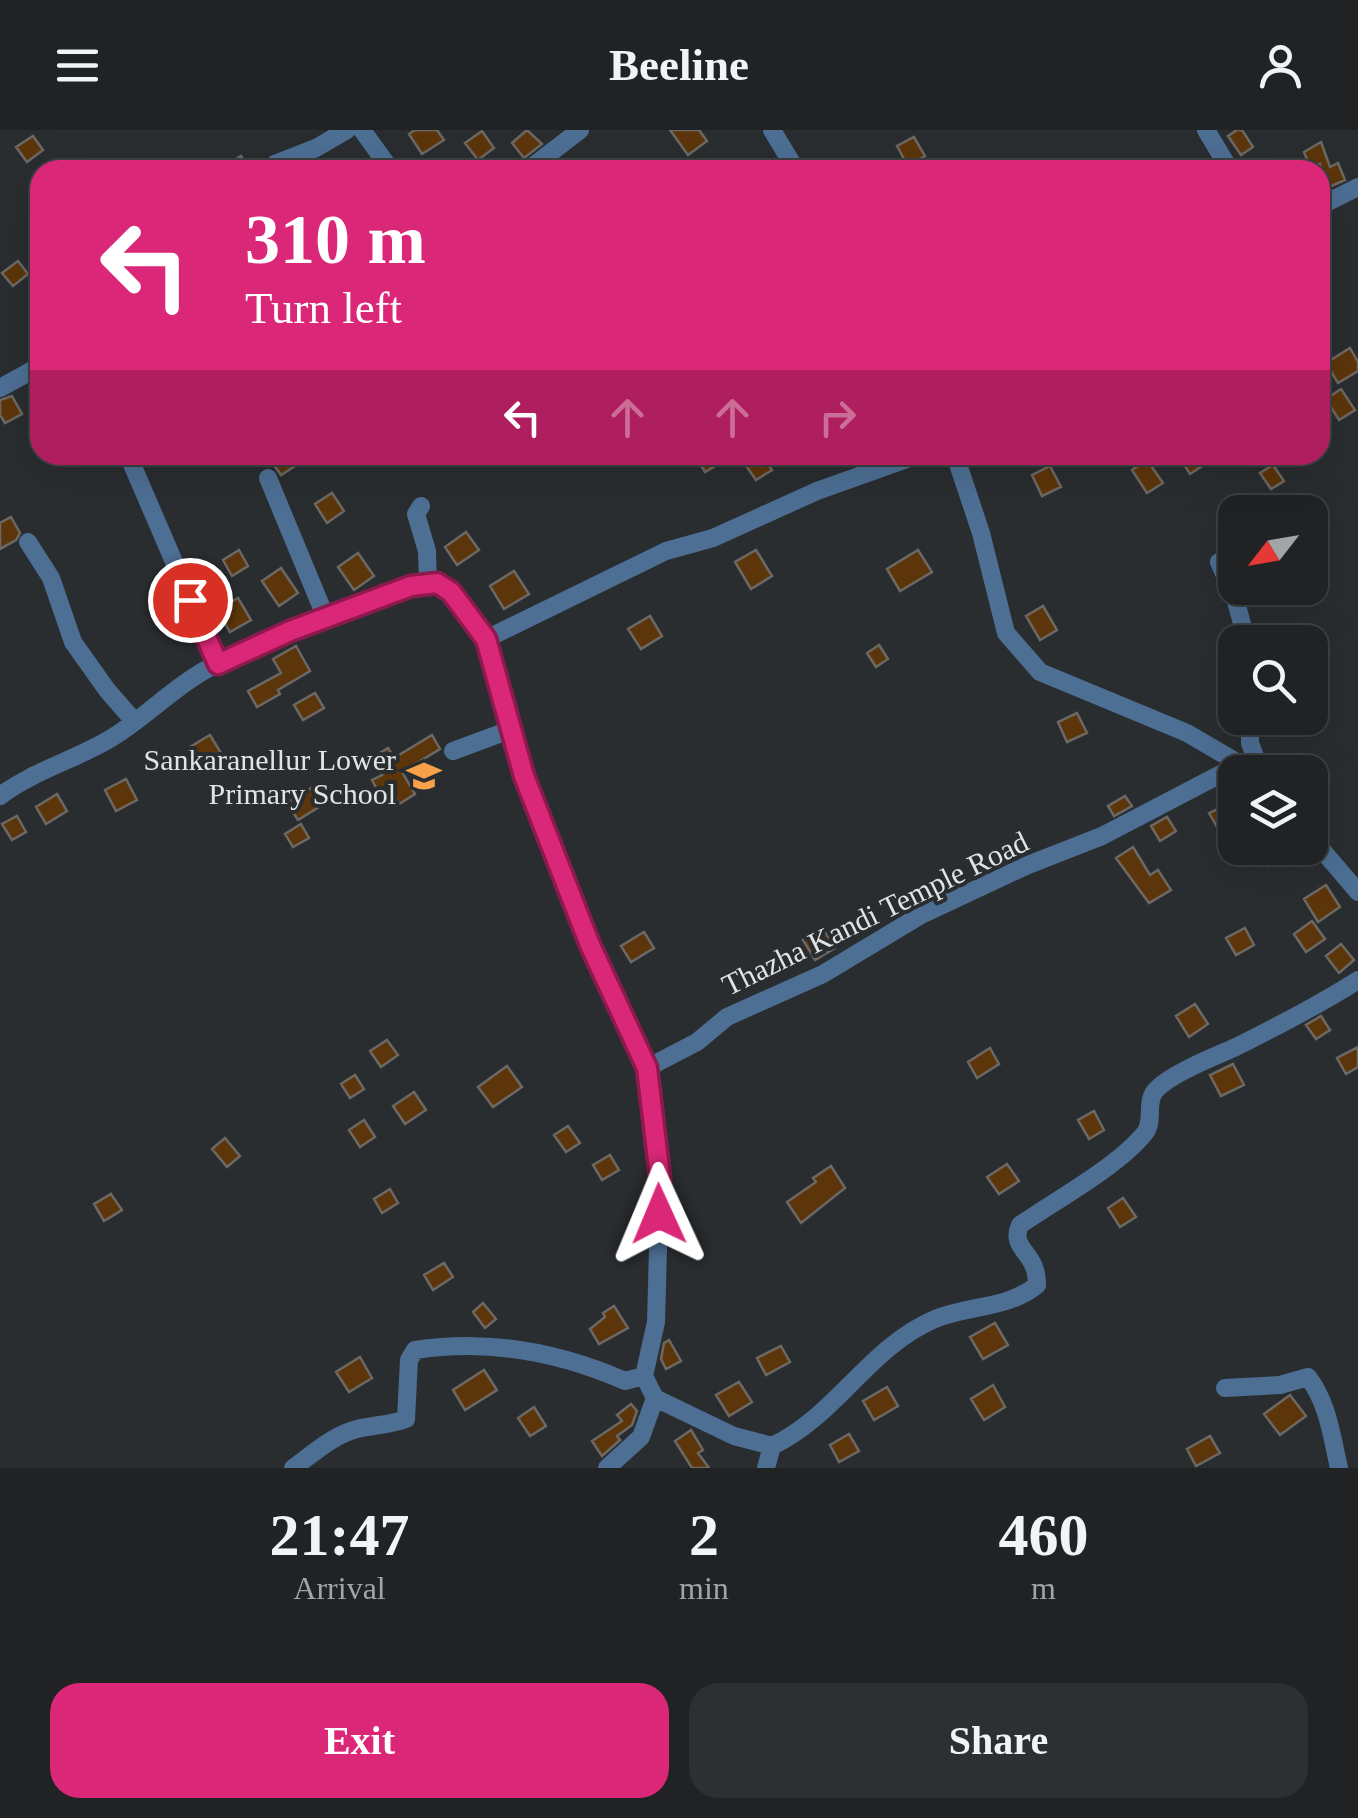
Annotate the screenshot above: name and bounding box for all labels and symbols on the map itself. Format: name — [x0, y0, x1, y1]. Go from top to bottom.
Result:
north arrow — [1218, 495, 1328, 605]
pin — [148, 558, 233, 643]
place label: Sankaranellur Lower Primary School — [144, 743, 396, 810]
school or university icon: Sankaranellur Lower Primary School — [405, 757, 443, 795]
street label: Thazha Kandi Temple Road — [717, 824, 1033, 1002]
position arrow — [607, 1162, 711, 1266]

